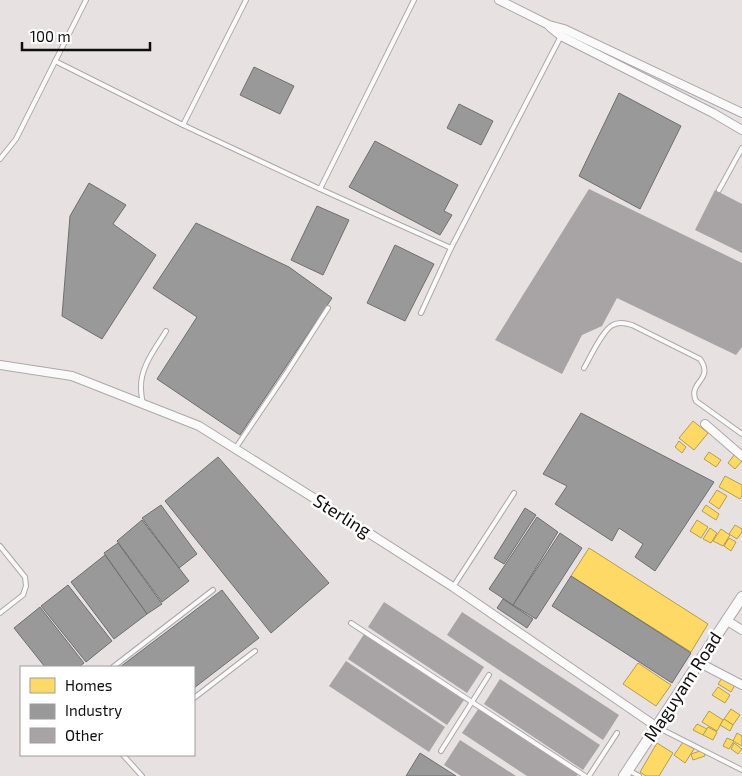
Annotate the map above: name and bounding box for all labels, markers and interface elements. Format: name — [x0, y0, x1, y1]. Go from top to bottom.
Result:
scale bar — [22, 20, 150, 52]
text: 100 m — [30, 27, 71, 45]
street label: Sterling — [310, 489, 376, 541]
street label: Maguyam Road — [638, 627, 726, 746]
legend — [20, 666, 195, 756]
text: Homes — [65, 676, 112, 694]
text: Industry — [65, 701, 122, 719]
text: Other — [65, 726, 104, 744]

